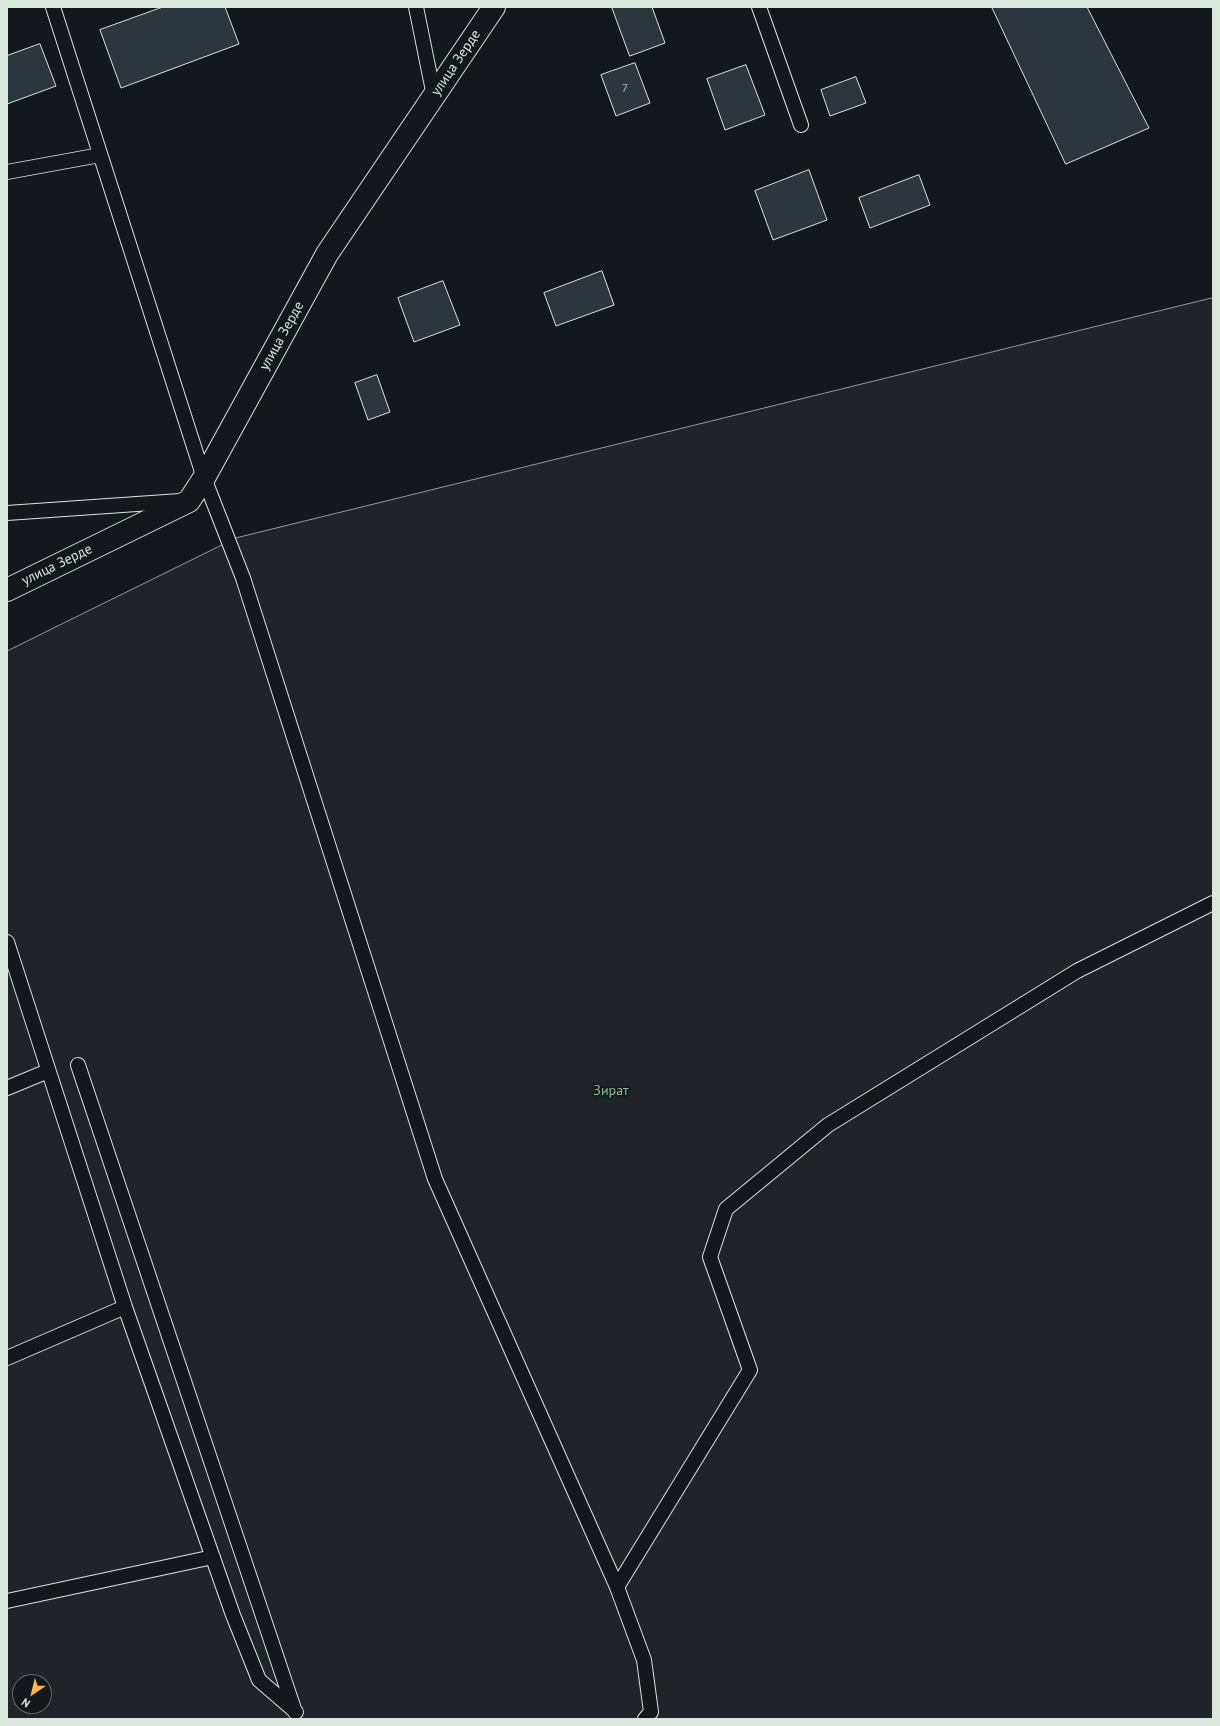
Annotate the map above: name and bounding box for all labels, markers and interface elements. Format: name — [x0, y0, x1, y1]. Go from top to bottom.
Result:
street label: улица Зерде — [428, 27, 484, 99]
house number: 7 — [622, 82, 628, 96]
street label: улица Зерде — [256, 299, 308, 373]
street label: улица Зерде — [19, 541, 95, 589]
park label: Зират — [593, 1083, 629, 1099]
north arrow — [12, 1674, 52, 1714]
text: N — [19, 1695, 33, 1711]

